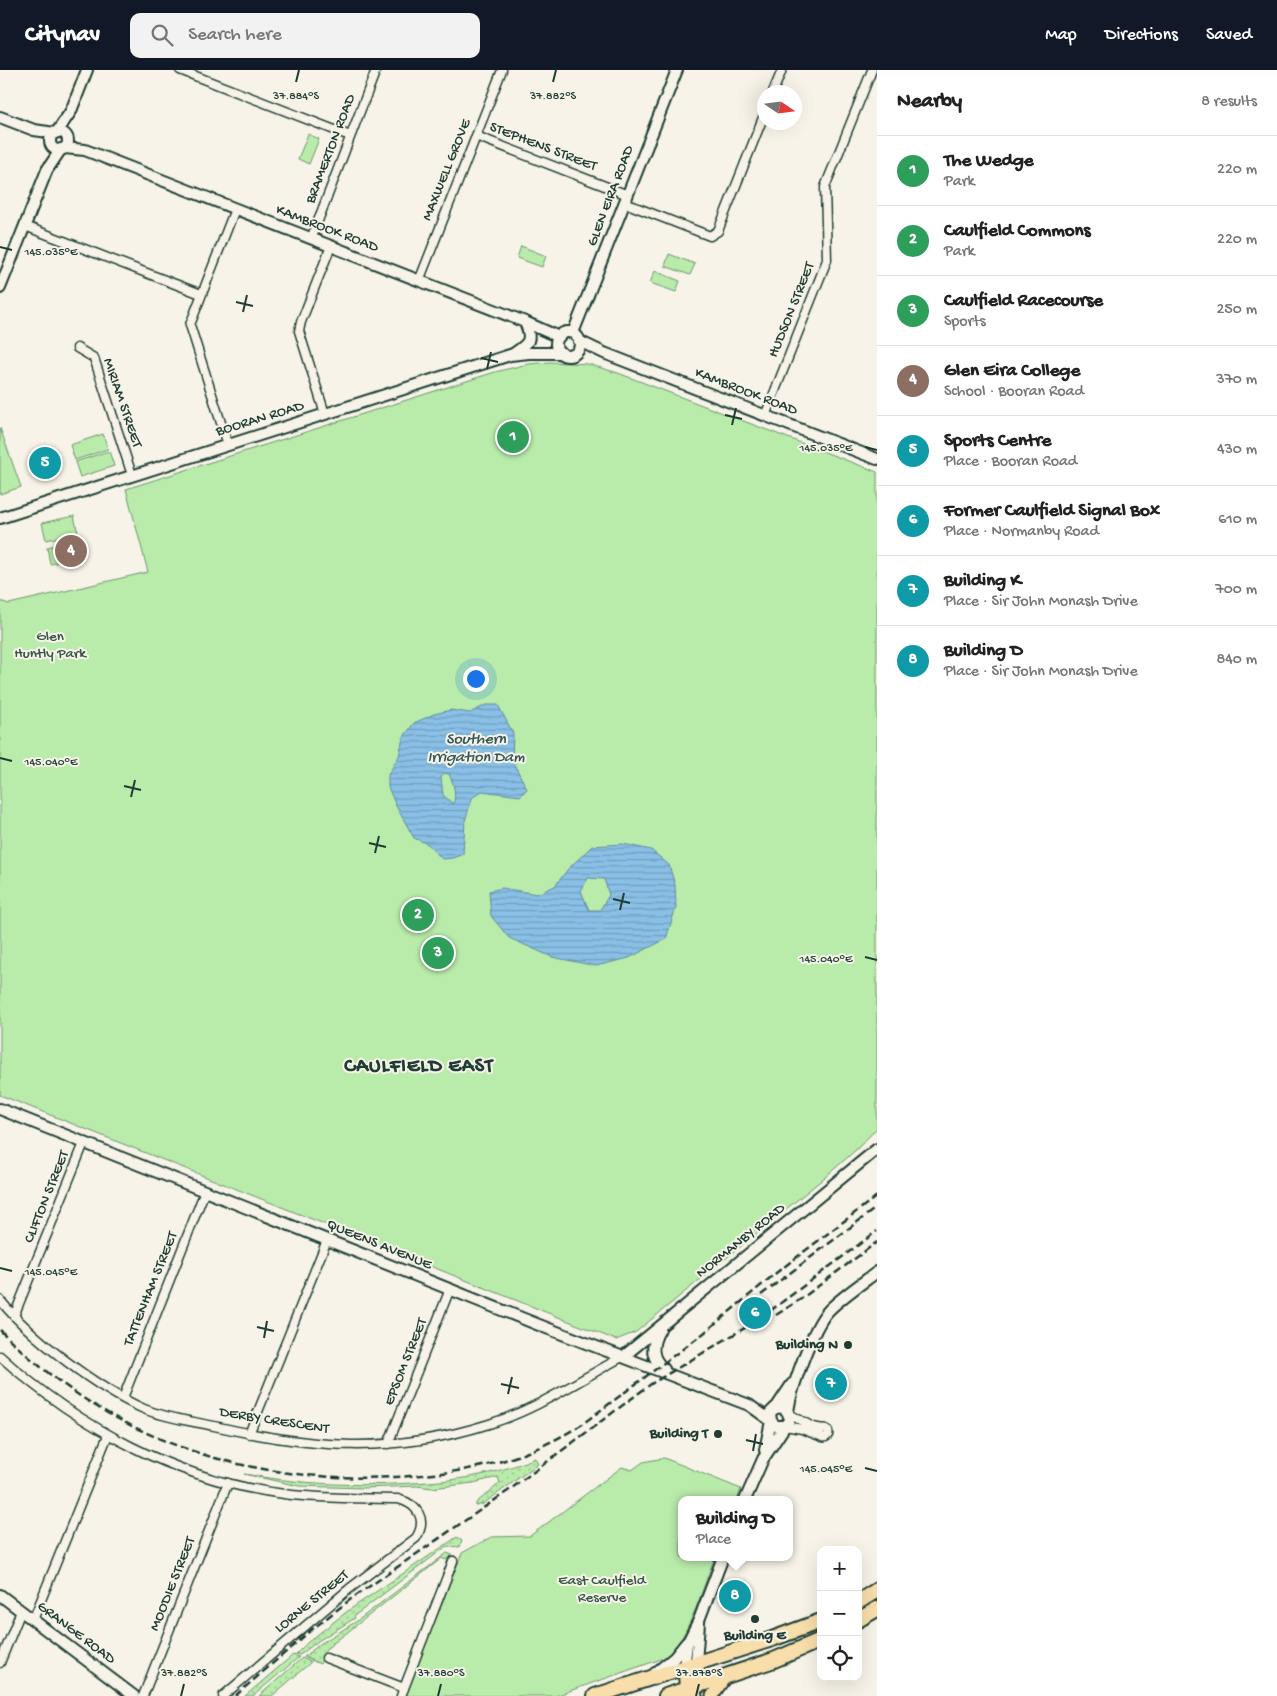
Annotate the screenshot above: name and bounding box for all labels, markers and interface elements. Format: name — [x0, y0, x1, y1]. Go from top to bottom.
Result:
search box — [130, 13, 480, 58]
text: Citynav — [25, 21, 100, 50]
icon: search — [148, 21, 176, 49]
text: Search here — [188, 24, 282, 47]
text: Map — [1045, 25, 1077, 46]
text: Directions — [1105, 25, 1178, 46]
text: Saved — [1206, 25, 1252, 46]
north arrow — [757, 85, 802, 130]
text: 37.884°S — [272, 90, 319, 104]
text: 37.882°S — [529, 90, 577, 104]
text: Nearby — [897, 90, 962, 115]
street label: BRAMERTON ROAD — [302, 92, 360, 207]
text: 8 results — [1201, 93, 1257, 112]
street label: MAXWELL GROVE — [418, 116, 476, 223]
street label: STEPHENS STREET — [487, 118, 600, 176]
street label: GLEN EIRA ROAD — [584, 143, 639, 249]
text: The Wedge — [944, 150, 1034, 173]
text: 1 — [910, 161, 916, 180]
text: 220 m — [1217, 161, 1257, 180]
text: Park — [944, 173, 975, 192]
street label: KAMBROOK ROAD — [273, 201, 381, 257]
text: Caulfield Commons — [944, 220, 1091, 243]
text: 2 — [909, 231, 917, 250]
text: 220 m — [1217, 231, 1257, 250]
text: Park — [944, 243, 975, 262]
text: 145.035°E — [24, 246, 78, 260]
street label: HUDSON STREET — [765, 258, 820, 360]
text: Caulfield Racecourse — [944, 290, 1103, 313]
text: 3 — [909, 301, 917, 320]
text: 250 m — [1217, 301, 1257, 320]
text: Sports — [944, 313, 986, 332]
street label: MIRIAM STREET — [98, 356, 146, 451]
text: Glen Eira College — [944, 360, 1080, 383]
street label: KAMBROOK ROAD — [692, 364, 800, 420]
text: 4 — [909, 371, 917, 390]
text: 370 m — [1216, 371, 1257, 390]
text: School · Booran Road — [944, 383, 1084, 402]
street label: BOORAN ROAD — [213, 397, 306, 441]
pin: 1 — [497, 418, 529, 456]
text: Sports Centre — [944, 430, 1051, 453]
text: 5 — [909, 441, 917, 460]
text: 430 m — [1217, 441, 1257, 460]
text: 145.035°E — [799, 442, 853, 456]
pin: 5 — [29, 444, 61, 482]
text: Place · Booran Road — [944, 453, 1077, 472]
text: Former Caulfield Signal Box — [944, 500, 1160, 523]
text: 6 — [909, 511, 917, 530]
text: 610 m — [1218, 511, 1257, 530]
text: Place · Normanby Road — [944, 523, 1099, 542]
pin: 4 — [55, 532, 87, 570]
text: Building K — [944, 570, 1021, 593]
text: 7 — [909, 581, 917, 600]
text: 700 m — [1215, 581, 1257, 600]
text: Place · Sir John Monash Drive — [944, 593, 1138, 612]
park label: Glen Huntly Park — [14, 628, 87, 663]
text: Building D — [944, 640, 1023, 663]
text: 8 — [909, 651, 917, 670]
text: 840 m — [1216, 651, 1257, 670]
text: Place · Sir John Monash Drive — [944, 663, 1138, 682]
your location — [463, 666, 489, 692]
water label: Southern Irrigation Dam — [428, 731, 525, 768]
text: 145.040°E — [24, 756, 78, 770]
pin: 2 — [402, 896, 434, 934]
pin: 3 — [422, 934, 454, 972]
text: 145.040°E — [799, 953, 853, 967]
district label: CAULFIELD EAST — [343, 1056, 494, 1079]
street label: CLIFTON STREET — [20, 1147, 74, 1246]
street label: NORMANBY ROAD — [693, 1199, 789, 1282]
street label: QUEENS AVENUE — [324, 1216, 435, 1275]
street label: TATTENHAM STREET — [119, 1228, 183, 1350]
text: 145.045°E — [24, 1266, 78, 1280]
pin: 6 — [739, 1294, 771, 1332]
street label: EPSOM STREET — [380, 1315, 432, 1408]
place label: Building N — [775, 1336, 838, 1354]
marker: Building N — [842, 1339, 854, 1351]
pin: 7 — [815, 1365, 847, 1403]
street label: DERBY CRESCENT — [217, 1403, 331, 1439]
place label: Building T — [649, 1425, 709, 1443]
marker: Building T — [712, 1428, 724, 1440]
text: 145.045°E — [799, 1463, 853, 1477]
popup — [678, 1496, 793, 1561]
text: Building D — [696, 1508, 775, 1531]
text: Place — [696, 1531, 731, 1550]
street label: MOODIE STREET — [146, 1533, 200, 1634]
map controls — [817, 1546, 862, 1681]
button: + — [817, 1546, 862, 1591]
street label: LORNE STREET — [271, 1566, 354, 1637]
park label: East Caulfield Reserve — [558, 1572, 647, 1607]
pin: 8 — [719, 1577, 751, 1615]
button: − — [817, 1591, 862, 1636]
street label: GRANGE ROAD — [33, 1598, 119, 1669]
marker: Building E — [749, 1613, 761, 1625]
place label: Building E — [723, 1627, 788, 1645]
button: locate — [817, 1636, 862, 1681]
text: 37.882°S — [160, 1667, 208, 1681]
text: 37.880°S — [416, 1667, 465, 1681]
text: 37.878°S — [675, 1667, 723, 1681]

